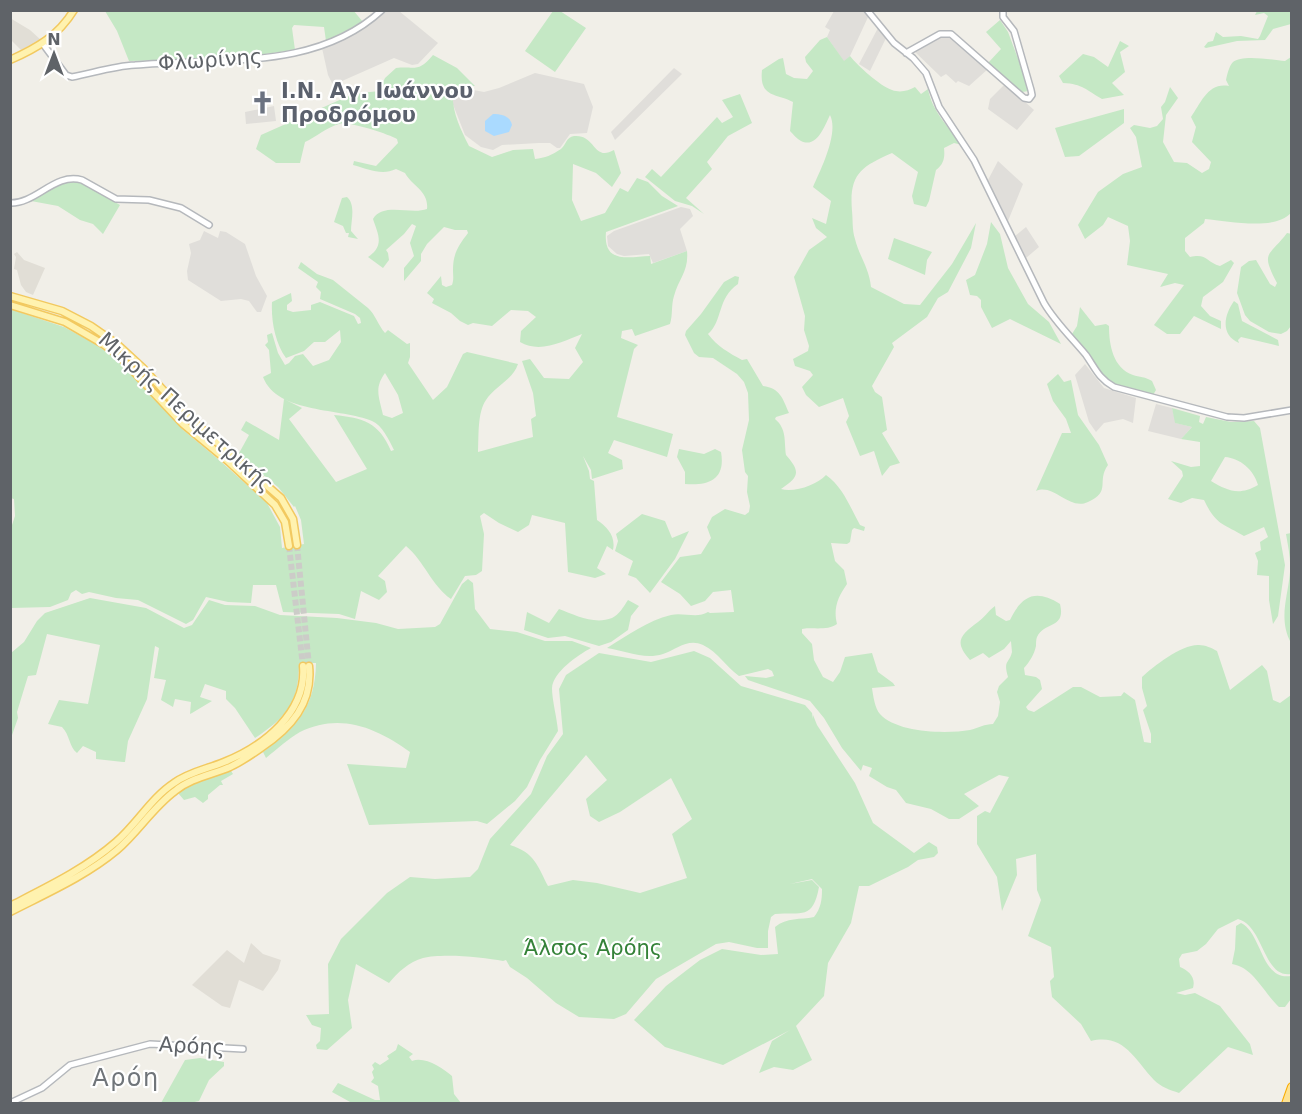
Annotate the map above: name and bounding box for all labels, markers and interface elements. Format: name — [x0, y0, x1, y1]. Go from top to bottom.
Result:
north arrow — [24, 24, 84, 84]
text: N — [47, 30, 61, 49]
street label: Φλωρίνης — [157, 44, 263, 76]
place label: Ι.Ν. Αγ. Ιωάννου Προδρόμου — [281, 79, 473, 127]
church icon: Ι.Ν. Αγ. Ιωάννου Προδρόμου — [250, 90, 276, 116]
street label: Μικρής Περιμετρικής — [94, 327, 278, 497]
park label: Άλσος Αρόης — [524, 936, 662, 960]
street label: Αρόης — [158, 1032, 226, 1060]
district label: Αρόη — [92, 1064, 160, 1092]

